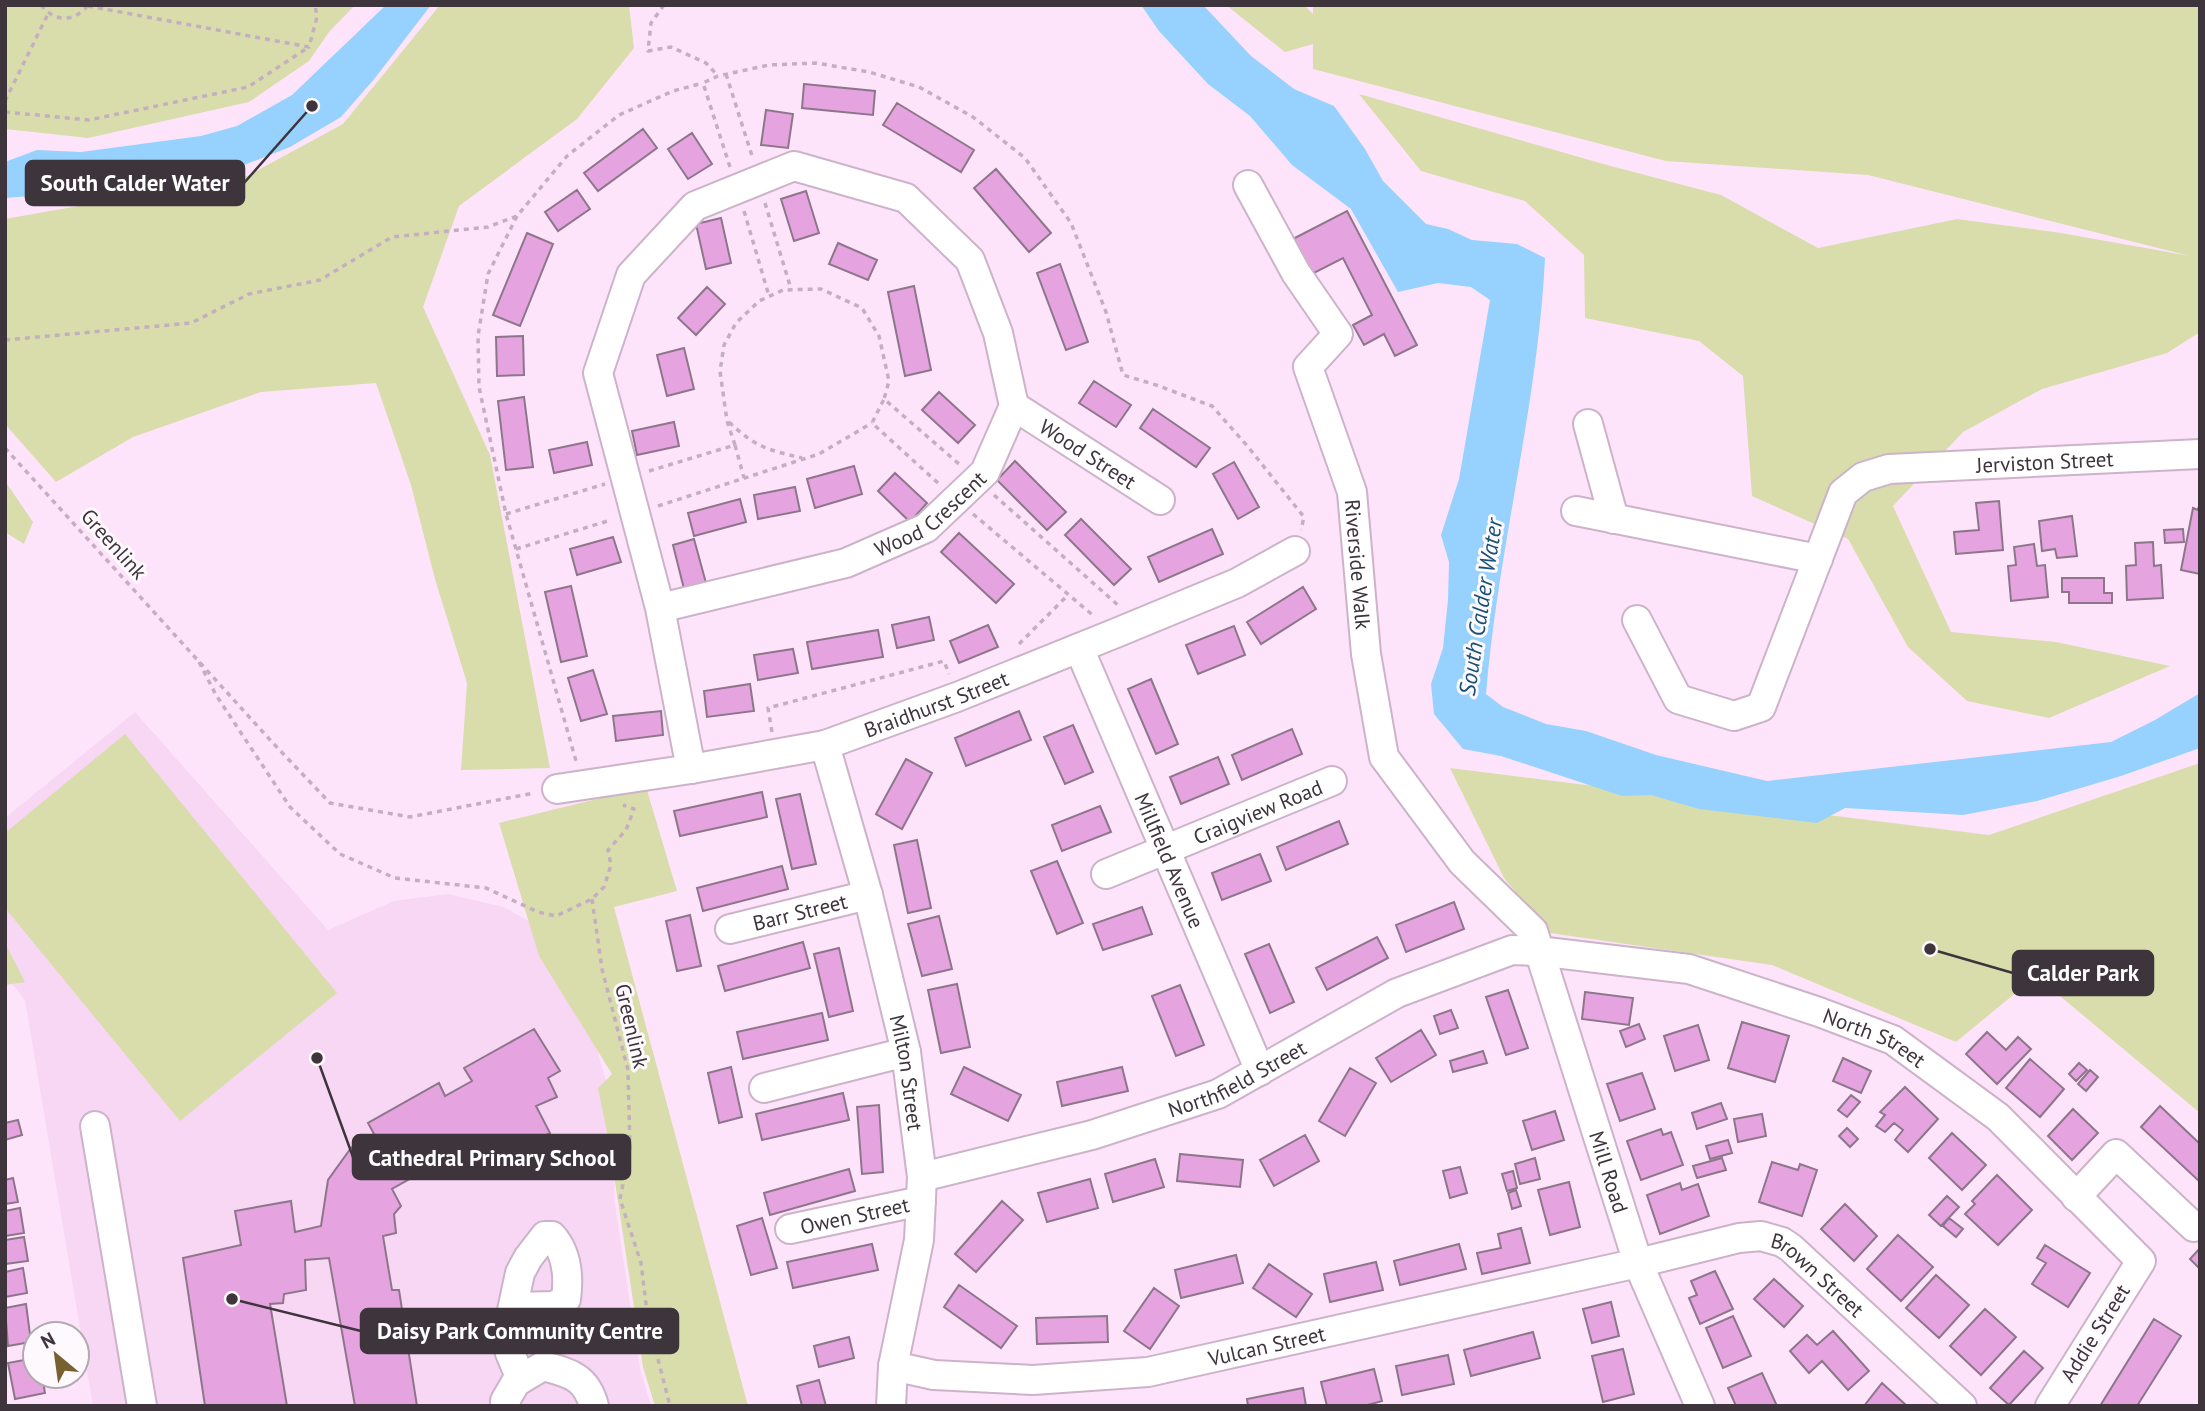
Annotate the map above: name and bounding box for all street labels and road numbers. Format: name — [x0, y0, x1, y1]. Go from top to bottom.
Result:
street label: Wood Street — [1035, 413, 1141, 495]
street label: Jerviston Street — [1975, 445, 2114, 478]
street label: Wood Crescent — [870, 465, 992, 562]
street label: Riverside Walk — [1339, 498, 1377, 631]
street label: Greenlink — [75, 503, 153, 585]
street label: Braidhurst Street — [860, 664, 1012, 743]
street label: Craigview Road — [1189, 773, 1326, 850]
street label: Millfield Avenue — [1129, 789, 1211, 932]
street label: Barr Street — [750, 887, 850, 936]
street label: Greenlink — [609, 981, 655, 1071]
street label: North Street — [1819, 1001, 1931, 1073]
street label: Milton Street — [884, 1012, 929, 1132]
street label: Northfield Street — [1164, 1034, 1311, 1123]
street label: Mill Road — [1584, 1127, 1635, 1216]
street label: Owen Street — [797, 1190, 912, 1240]
street label: Brown Street — [1768, 1226, 1870, 1322]
street label: Addie Street — [2054, 1279, 2136, 1387]
street label: Vulcan Street — [1205, 1319, 1328, 1372]

